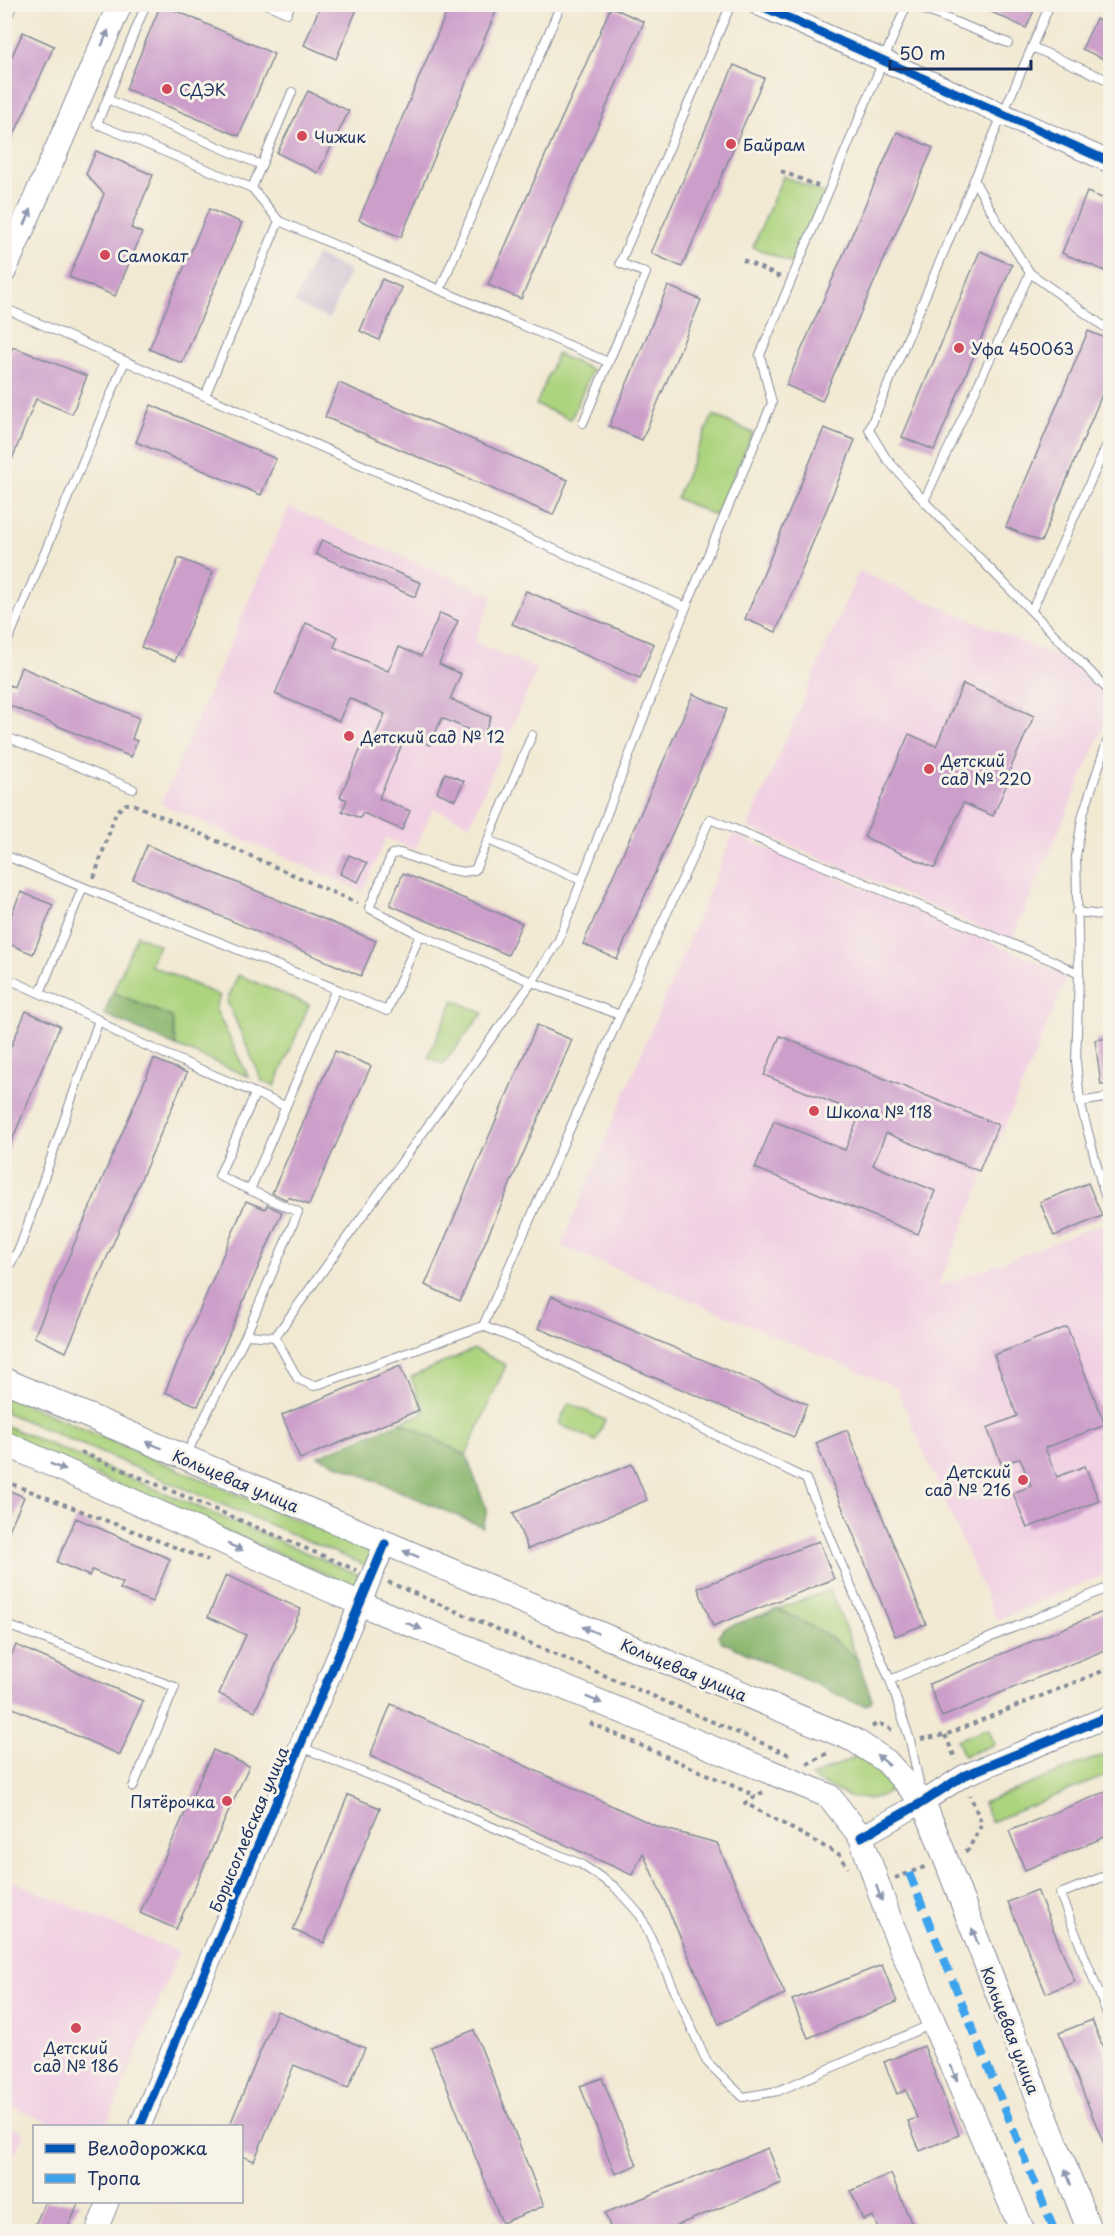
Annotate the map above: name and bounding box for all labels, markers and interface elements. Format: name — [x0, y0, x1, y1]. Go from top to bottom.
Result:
one-way arrow — [100, 29, 110, 47]
scale bar — [890, 33, 1031, 71]
text: 50 m — [899, 39, 946, 66]
place label: СДЭК — [179, 77, 226, 101]
marker: СДЭК — [160, 82, 174, 96]
place label: Чижик — [314, 124, 366, 148]
marker: Чижик — [295, 129, 309, 143]
place label: Байрам — [743, 132, 806, 156]
marker: Байрам — [724, 137, 738, 151]
one-way arrow — [23, 208, 33, 226]
place label: Самокат — [117, 243, 189, 267]
marker: Самокат — [98, 248, 112, 262]
place label: Уфа 450063 — [971, 336, 1074, 360]
marker: Уфа 450063 — [952, 341, 966, 355]
place label: Детский сад № 12 — [360, 724, 505, 748]
marker: Детский сад № 12 — [342, 729, 356, 743]
place label: Детский сад № 220 — [940, 748, 1031, 790]
marker: Детский сад № 220 — [922, 762, 936, 776]
place label: Школа № 118 — [826, 1099, 932, 1123]
marker: Школа № 118 — [807, 1104, 821, 1118]
one-way arrow — [145, 1439, 163, 1449]
street label: Кольцевая улица — [169, 1443, 303, 1517]
place label: Детский сад № 216 — [925, 1459, 1011, 1501]
one-way arrow — [49, 1462, 67, 1472]
marker: Детский сад № 216 — [1016, 1473, 1030, 1487]
one-way arrow — [227, 1543, 244, 1552]
one-way arrow — [402, 1548, 420, 1558]
one-way arrow — [405, 1621, 423, 1631]
one-way arrow — [581, 1625, 599, 1634]
street label: Кольцевая улица — [617, 1632, 751, 1706]
one-way arrow — [586, 1695, 604, 1705]
street label: Борисоглебская улица — [202, 1742, 294, 1916]
one-way arrow — [875, 1753, 891, 1766]
place label: Пятёрочка — [130, 1789, 215, 1813]
marker: Пятёрочка — [220, 1794, 234, 1808]
one-way arrow — [875, 1884, 884, 1902]
one-way arrow — [970, 1927, 980, 1945]
street label: Кольцевая улица — [976, 1963, 1046, 2097]
marker: Детский сад № 186 — [69, 2021, 83, 2035]
place label: Детский сад № 186 — [33, 2035, 119, 2077]
one-way arrow — [949, 2064, 959, 2082]
legend — [33, 2125, 243, 2203]
text: Велодорожка — [87, 2134, 208, 2161]
text: Тропа — [87, 2164, 140, 2191]
one-way arrow — [1063, 2168, 1073, 2186]

